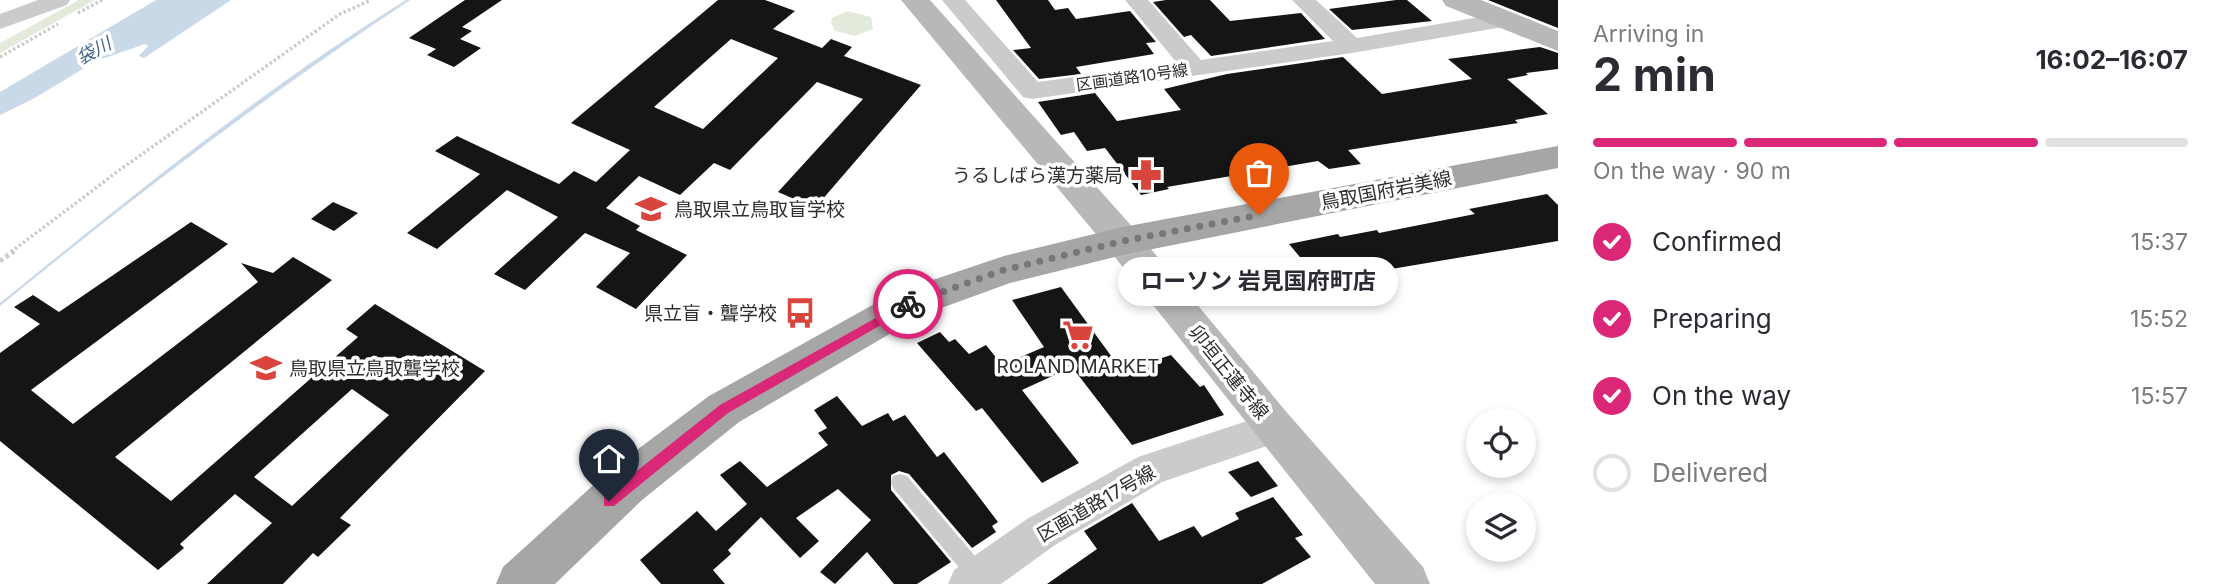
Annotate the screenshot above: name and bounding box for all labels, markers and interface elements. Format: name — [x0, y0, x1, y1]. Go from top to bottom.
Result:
text: Arriving in — [1593, 20, 1704, 48]
water label: 袋川 — [73, 32, 116, 68]
text: 16:02–16:07 — [2035, 44, 2188, 75]
text: 2 min — [1593, 46, 1716, 102]
street label: 区画道路10号線 — [1075, 59, 1189, 95]
pin — [1229, 143, 1289, 215]
icon: bag — [1240, 154, 1278, 192]
text: On the way · 90 m — [1593, 157, 1791, 185]
pharmacy icon: うるしばら漢方薬局 — [1129, 158, 1163, 192]
place label: うるしばら漢方薬局 — [952, 164, 1123, 187]
street label: 鳥取国府岩美線 — [1319, 167, 1454, 214]
school or university icon: 鳥取県立鳥取盲学校 — [634, 192, 668, 226]
place label: 鳥取県立鳥取盲学校 — [674, 198, 845, 221]
icon: check — [1593, 223, 1631, 261]
text: Confirmed — [1652, 226, 1782, 257]
text: 15:37 — [2131, 228, 2188, 256]
callout: ローソン 岩見国府町店 — [1119, 257, 1399, 306]
text: ローソン 岩見国府町店 — [1140, 267, 1376, 295]
courier — [873, 269, 943, 339]
icon: bike — [889, 285, 927, 323]
bus stop icon: 県立盲・聾学校 — [783, 296, 817, 330]
icon: check — [1593, 300, 1631, 338]
place label: 県立盲・聾学校 — [644, 302, 777, 325]
text: Preparing — [1652, 303, 1772, 334]
text: 15:52 — [2130, 305, 2188, 333]
supermarket icon: ROLAND MARKET — [1061, 318, 1095, 352]
street label: 卯垣正蓮寺線 — [1184, 321, 1273, 424]
school or university icon: 鳥取県立鳥取聾学校 — [249, 351, 283, 385]
place label: ROLAND MARKET — [997, 355, 1159, 378]
place label: 鳥取県立鳥取聾学校 — [289, 357, 460, 380]
icon: check — [1593, 377, 1631, 415]
text: On the way — [1652, 380, 1791, 411]
text: 15:57 — [2131, 382, 2188, 410]
map controls — [1466, 408, 1536, 562]
button: locate — [1466, 408, 1536, 478]
pin — [579, 429, 639, 501]
icon: home — [590, 440, 628, 478]
text: Delivered — [1652, 457, 1768, 488]
street label: 区画道路17号線 — [1033, 460, 1159, 547]
button: layers — [1466, 492, 1536, 562]

